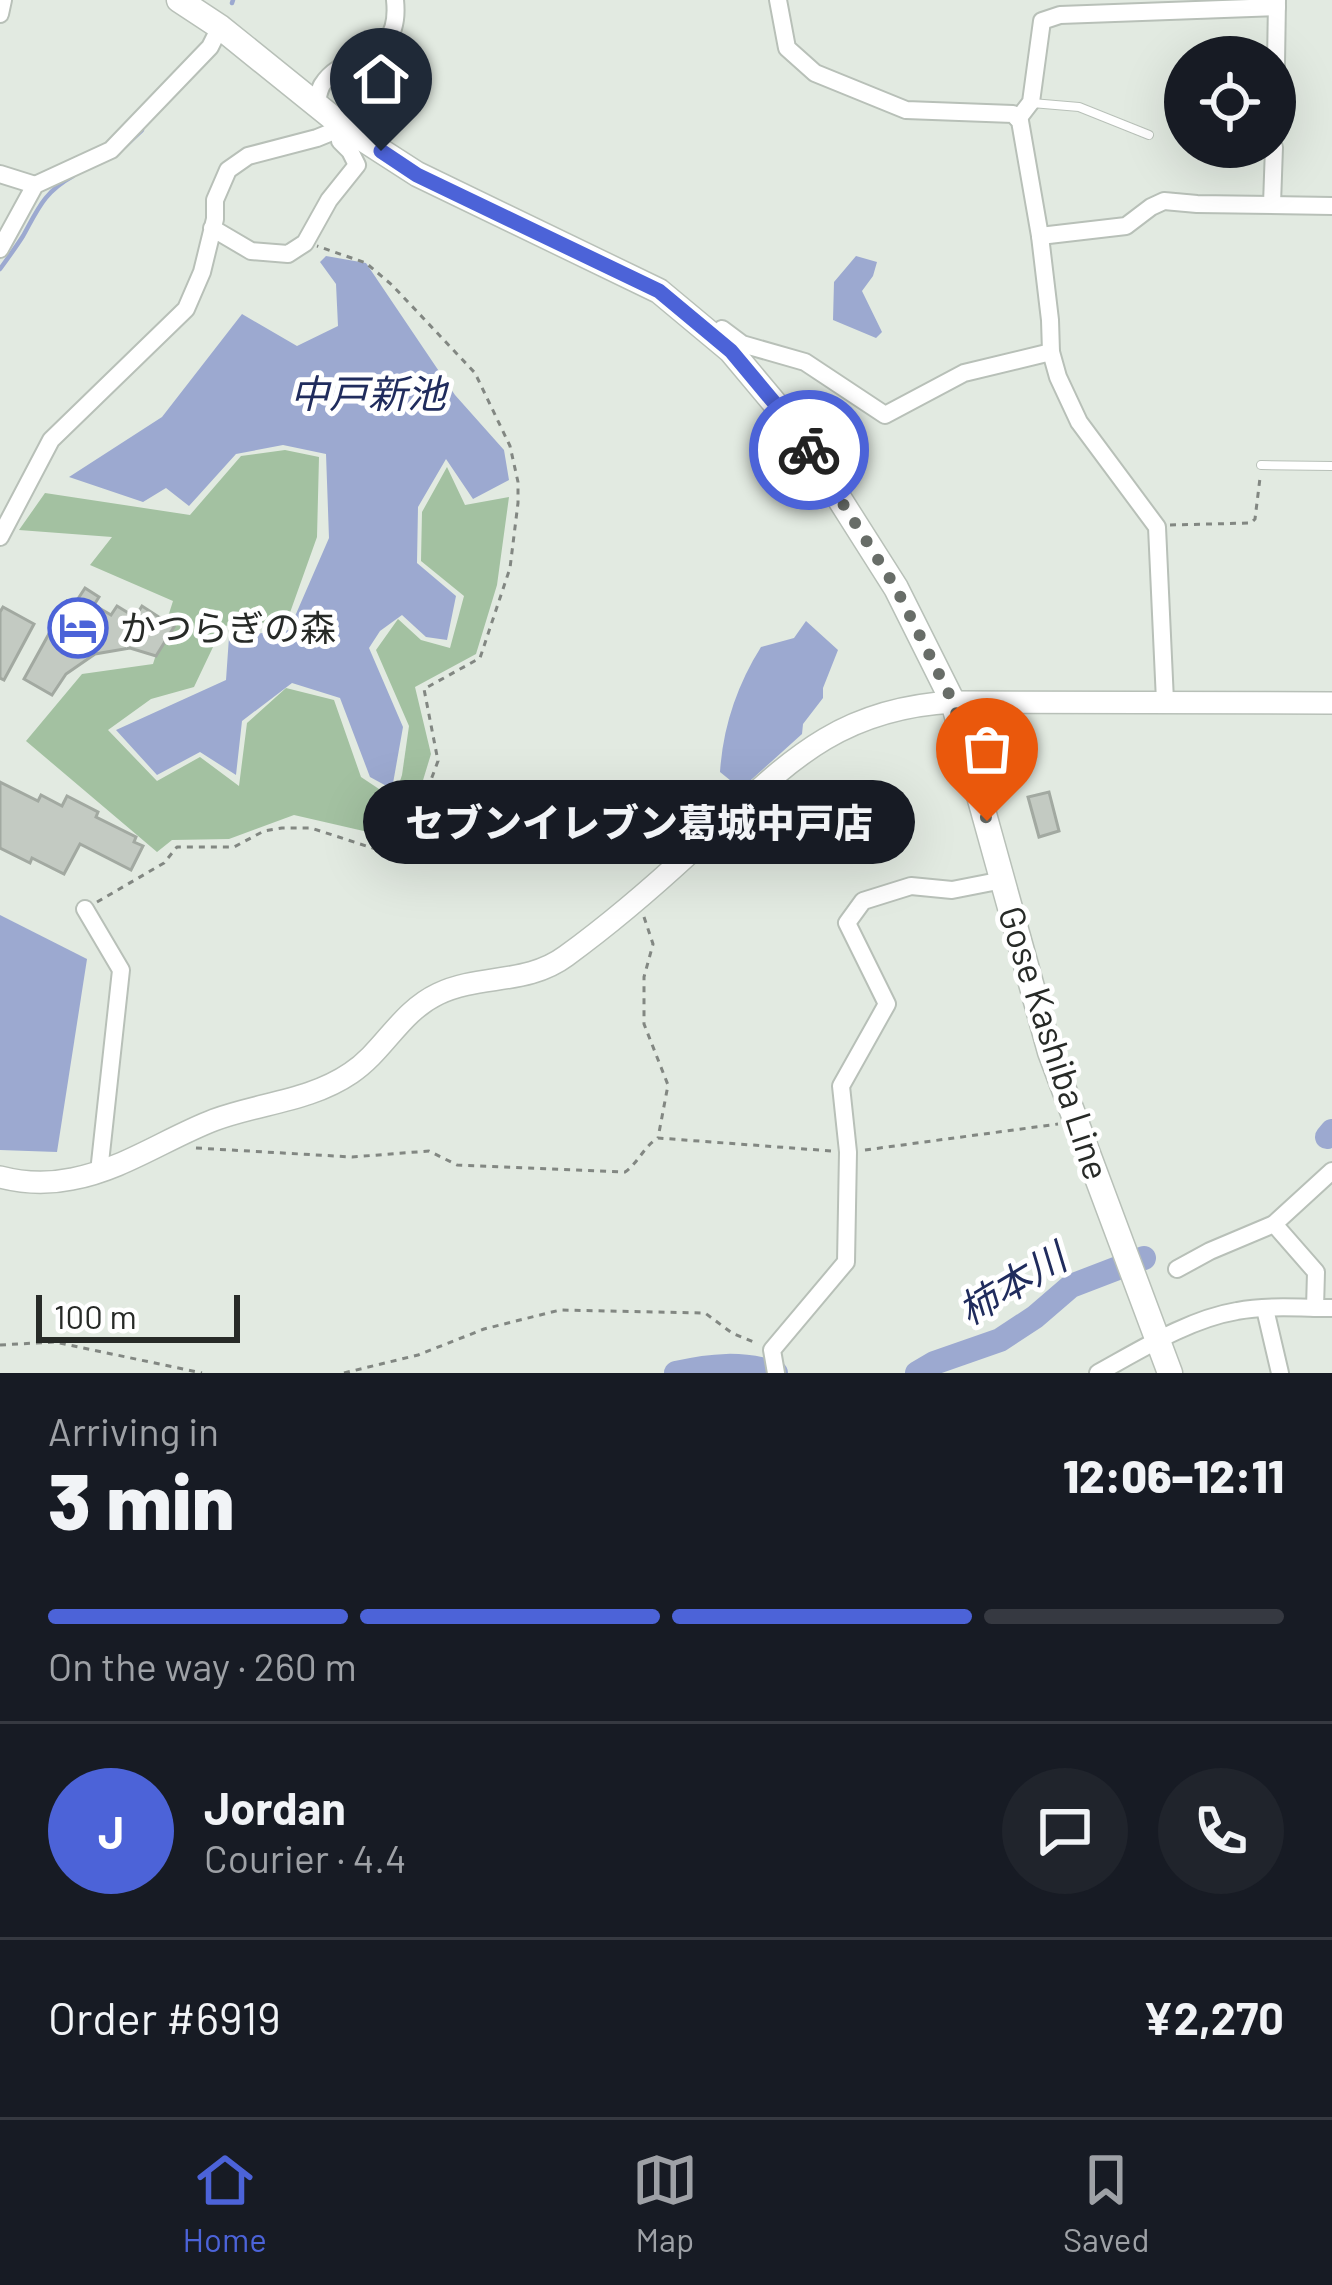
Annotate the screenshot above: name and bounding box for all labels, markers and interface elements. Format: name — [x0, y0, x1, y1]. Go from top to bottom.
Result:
pin — [330, 28, 432, 151]
map controls — [1164, 36, 1296, 168]
button: locate — [1164, 36, 1296, 168]
icon: home — [348, 46, 414, 112]
water label: 中戸新池 — [290, 369, 450, 416]
courier — [749, 390, 869, 510]
icon: bike — [776, 417, 842, 483]
hotel icon: かつらぎの森 — [47, 597, 109, 659]
place label: かつらぎの森 — [120, 605, 336, 648]
pin — [936, 698, 1038, 821]
icon: bag — [954, 716, 1020, 782]
callout: セブンイレブン葛城中戸店 — [363, 779, 915, 863]
text: セブンイレブン葛城中戸店 — [405, 798, 873, 845]
street label: Gose Kashiba Line — [991, 900, 1120, 1185]
water label: 柿本川 — [949, 1230, 1077, 1333]
scale bar — [36, 1289, 240, 1342]
text: 100 m — [54, 1296, 137, 1336]
text: Arriving in — [48, 1407, 219, 1454]
text: 12:06–12:11 — [1063, 1448, 1284, 1502]
text: 3 min — [48, 1452, 235, 1546]
text: On the way · 260 m — [48, 1642, 357, 1689]
button: chat — [1002, 1768, 1128, 1894]
button: phone — [1158, 1768, 1284, 1894]
text: Jordan — [204, 1780, 346, 1834]
text: J — [98, 1804, 124, 1858]
text: Courier · 4.4 — [204, 1834, 407, 1881]
text: Order #6919 — [48, 1990, 281, 2044]
text: ¥2,270 — [1143, 1990, 1284, 2044]
tab: Home — [183, 2147, 267, 2259]
tab: Map — [632, 2147, 698, 2259]
tab: Saved — [1063, 2147, 1149, 2259]

